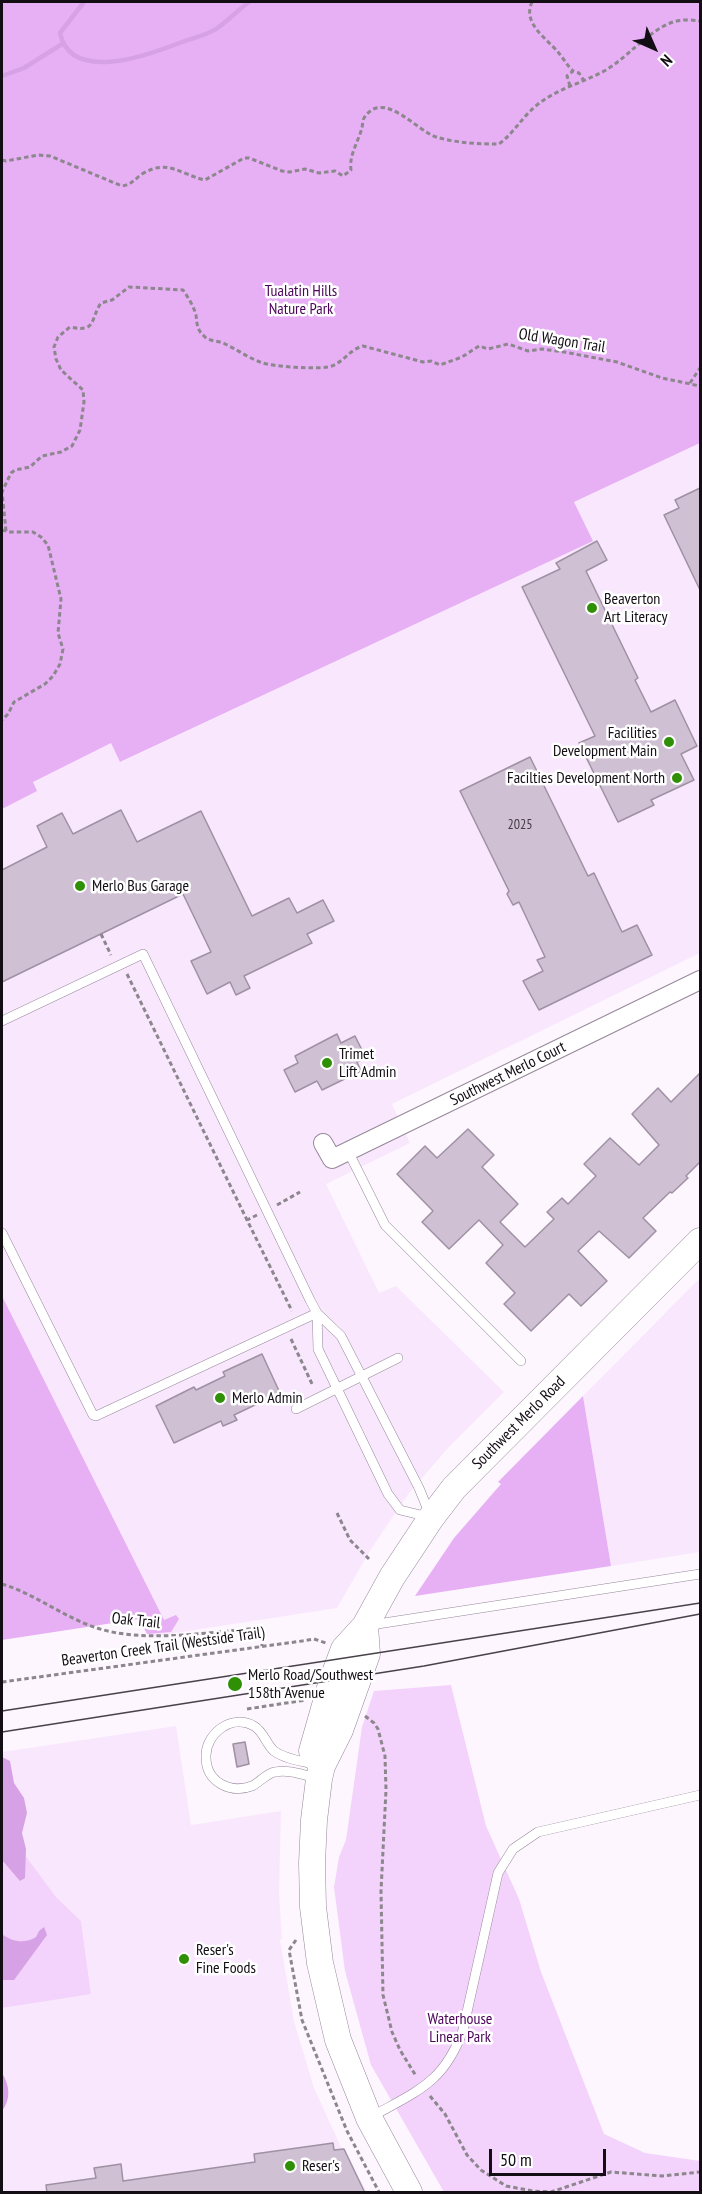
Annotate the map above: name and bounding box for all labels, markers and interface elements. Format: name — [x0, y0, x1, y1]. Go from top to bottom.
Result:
north arrow — [624, 18, 684, 78]
text: N — [657, 51, 677, 71]
park label: Tualatin Hills Nature Park — [265, 281, 337, 319]
street label: Old Wagon Trail — [517, 325, 607, 357]
place label: Beaverton Art Literacy — [604, 589, 667, 627]
marker: Beaverton Art Literacy — [585, 601, 599, 615]
place label: Facilities Development Main — [553, 723, 657, 761]
marker: Facilities Development Main — [662, 735, 676, 749]
place label: Facilties Development North — [507, 768, 665, 788]
marker: Facilties Development North — [670, 771, 684, 785]
house number: 2025 — [507, 817, 533, 833]
place label: Merlo Bus Garage — [92, 876, 189, 896]
marker: Merlo Bus Garage — [73, 879, 87, 893]
street label: Southwest Merlo Court — [447, 1038, 569, 1110]
place label: Trimet Lift Admin — [339, 1044, 396, 1082]
marker: Trimet Lift Admin — [320, 1056, 334, 1070]
street label: Southwest Merlo Road — [468, 1372, 570, 1474]
place label: Merlo Admin — [232, 1388, 303, 1408]
marker: Merlo Admin — [213, 1391, 227, 1405]
street label: Oak Trail — [111, 1609, 161, 1633]
street label: Beaverton Creek Trail (Westside Trail) — [60, 1623, 266, 1671]
place label: Merlo Road/Southwest 158th Avenue — [248, 1665, 373, 1703]
marker: Merlo Road/Southwest 158th Avenue — [226, 1675, 244, 1693]
place label: Reser's Fine Foods — [196, 1940, 256, 1978]
marker: Reser's Fine Foods — [177, 1952, 191, 1966]
park label: Waterhouse Linear Park — [428, 2009, 492, 2047]
scale bar — [492, 2137, 609, 2175]
text: 50 m — [500, 2148, 532, 2171]
place label: Reser's — [302, 2156, 340, 2176]
marker: Reser's — [283, 2159, 297, 2173]

